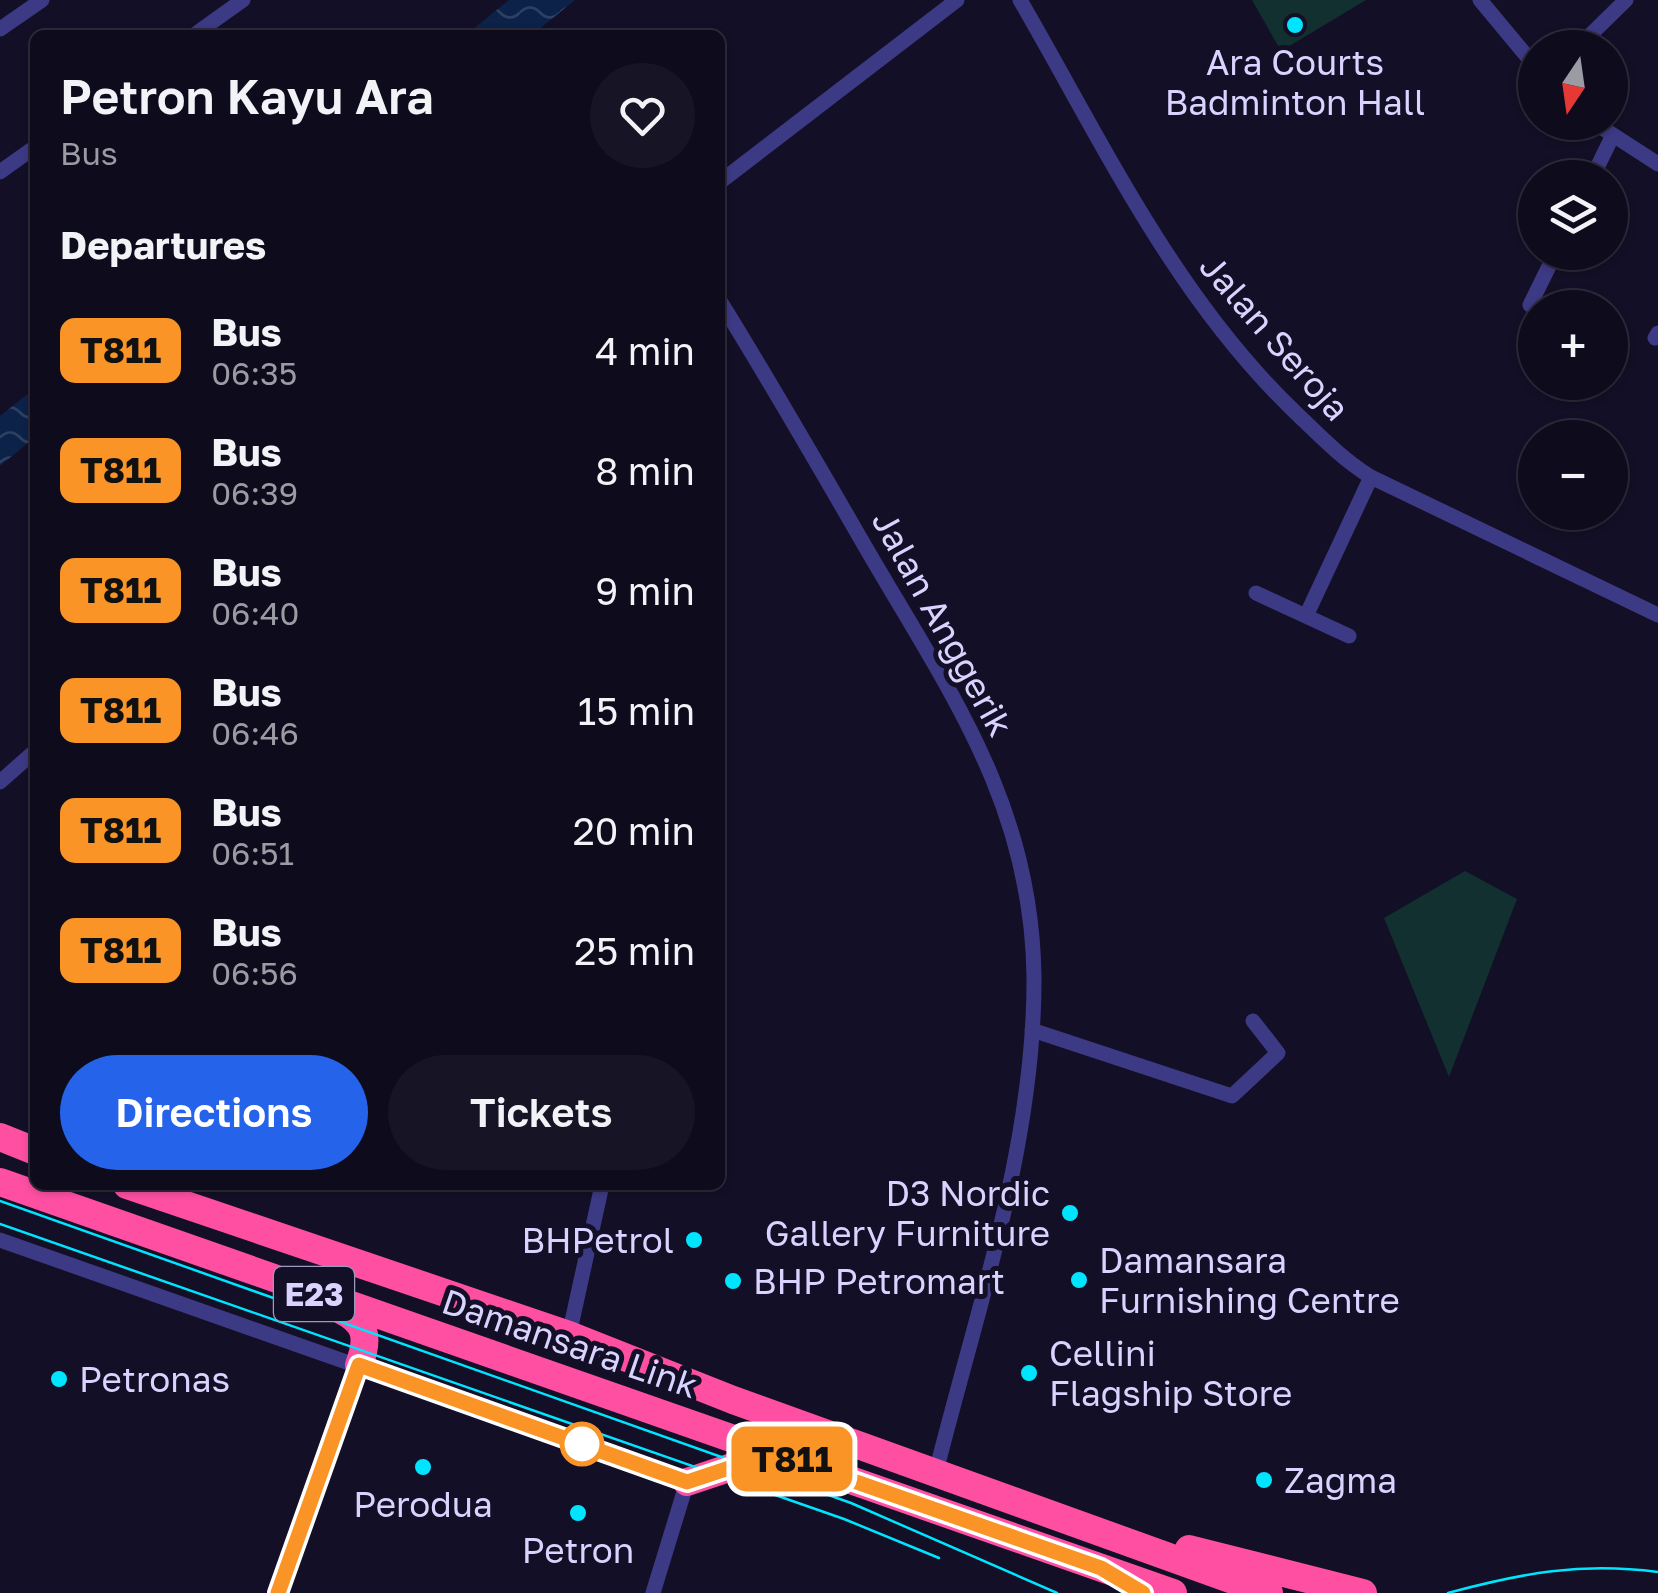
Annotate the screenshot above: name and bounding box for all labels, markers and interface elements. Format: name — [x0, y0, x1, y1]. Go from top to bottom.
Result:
marker: Ara Courts Badminton Hall — [1284, 14, 1306, 36]
north arrow — [1518, 30, 1628, 140]
map controls — [1518, 30, 1628, 530]
place label: Ara Courts Badminton Hall — [1165, 41, 1425, 123]
button: heart — [590, 63, 695, 168]
text: Petron Kayu Ara — [60, 67, 434, 125]
text: Bus — [60, 134, 118, 172]
button: layers — [1518, 160, 1628, 270]
text: Departures — [60, 222, 266, 267]
street label: Jalan Seroja — [1191, 245, 1359, 429]
button: + — [1518, 290, 1628, 400]
text: Bus — [211, 309, 282, 354]
text: 4 min — [595, 328, 695, 373]
text: T811 — [80, 329, 161, 371]
text: 06:35 — [211, 354, 297, 392]
button: − — [1518, 420, 1628, 530]
text: Bus — [211, 429, 282, 474]
text: 8 min — [595, 448, 695, 493]
text: T811 — [80, 449, 161, 491]
text: 06:39 — [211, 474, 298, 512]
street label: Jalan Anggerik — [864, 503, 1022, 743]
text: Bus — [211, 549, 282, 594]
text: 9 min — [595, 568, 695, 613]
text: T811 — [80, 569, 161, 611]
text: 06:40 — [211, 594, 299, 632]
text: Bus — [211, 669, 282, 714]
text: 15 min — [578, 688, 695, 733]
text: T811 — [80, 689, 161, 731]
text: 06:46 — [211, 714, 299, 752]
text: Bus — [211, 789, 282, 834]
text: 20 min — [573, 808, 695, 853]
text: T811 — [80, 809, 161, 851]
text: 06:51 — [211, 834, 294, 872]
text: Bus — [211, 909, 282, 954]
text: 25 min — [574, 928, 695, 973]
text: T811 — [80, 929, 161, 971]
text: 06:56 — [211, 954, 298, 992]
button: Directions — [60, 1055, 368, 1170]
button: Tickets — [388, 1055, 695, 1170]
place label: D3 Nordic Gallery Furniture — [765, 1172, 1050, 1254]
marker: D3 Nordic Gallery Furniture — [1059, 1202, 1081, 1224]
place label: BHPetrol — [522, 1219, 674, 1261]
marker: BHPetrol — [683, 1229, 705, 1251]
place label: Damansara Furnishing Centre — [1099, 1239, 1400, 1321]
place label: BHP Petromart — [753, 1260, 1005, 1302]
road number: E23 — [274, 1267, 354, 1321]
marker: Damansara Furnishing Centre — [1068, 1269, 1090, 1291]
marker: BHP Petromart — [722, 1270, 744, 1292]
street label: Damansara Link — [437, 1280, 703, 1406]
place label: Cellini Flagship Store — [1049, 1332, 1292, 1414]
place label: Petronas — [79, 1358, 230, 1400]
marker: Cellini Flagship Store — [1018, 1362, 1040, 1384]
marker: Petronas — [48, 1368, 70, 1390]
unlabelled marker — [561, 1423, 603, 1465]
line badge: T811 — [722, 1426, 862, 1492]
text: T811 — [751, 1438, 833, 1480]
marker: Perodua — [412, 1456, 434, 1478]
place label: Zagma — [1284, 1459, 1397, 1501]
marker: Zagma — [1253, 1469, 1275, 1491]
place label: Perodua — [353, 1483, 493, 1525]
marker: Petron — [567, 1502, 589, 1524]
place label: Petron — [522, 1529, 634, 1571]

